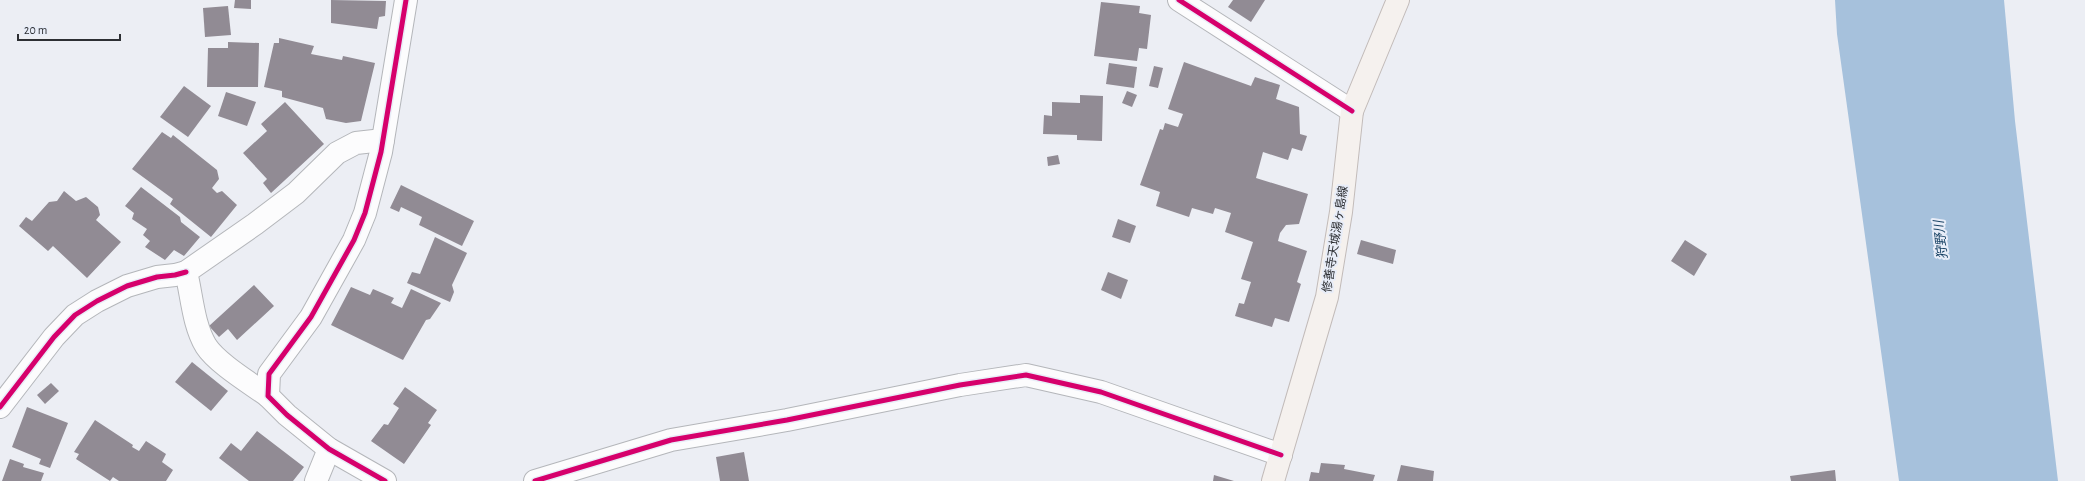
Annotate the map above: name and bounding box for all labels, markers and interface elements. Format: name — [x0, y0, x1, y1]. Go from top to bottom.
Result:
scale bar — [18, 16, 120, 42]
text: 20 m — [24, 24, 47, 36]
street label: 修善寺天城湯ヶ島線 — [1320, 185, 1349, 293]
water label: 狩野川 — [1932, 218, 1950, 260]

